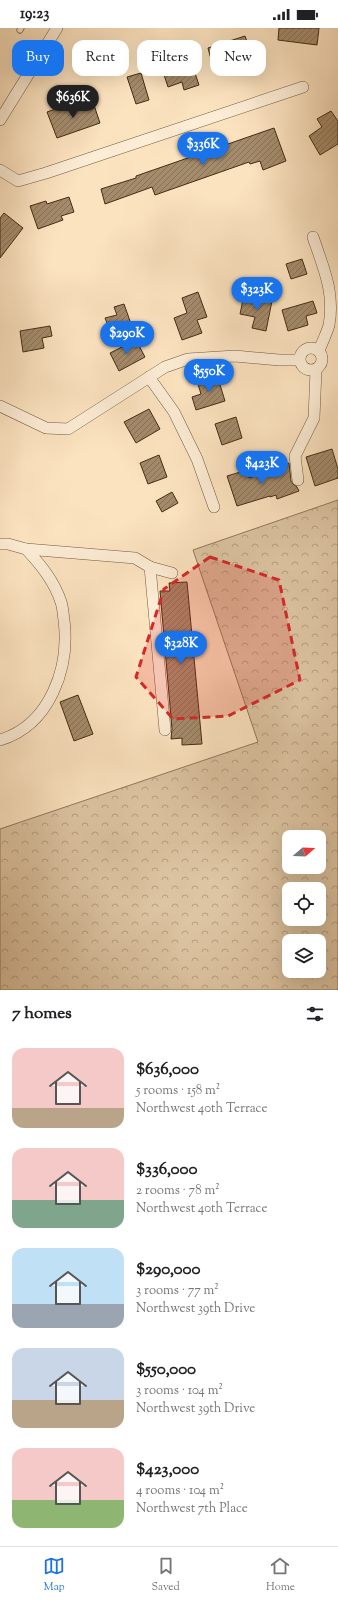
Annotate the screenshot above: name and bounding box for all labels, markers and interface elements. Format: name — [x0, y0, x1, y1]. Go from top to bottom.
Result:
text: 19:23 — [20, 4, 49, 25]
chip: Buy — [12, 40, 64, 76]
chip: Rent — [72, 40, 129, 76]
chip: Filters — [137, 40, 202, 76]
chip: New — [210, 40, 266, 76]
pin: $636K — [45, 85, 101, 119]
text: $636K — [56, 89, 90, 107]
pin: $336K — [175, 132, 231, 166]
text: $336K — [186, 136, 220, 154]
pin: $323K — [229, 277, 285, 311]
text: $323K — [241, 281, 273, 299]
pin: $290K — [99, 321, 155, 355]
text: $290K — [109, 325, 145, 343]
pin: $550K — [181, 359, 237, 393]
text: $550K — [193, 363, 225, 381]
pin: $423K — [234, 451, 290, 485]
text: $423K — [245, 455, 279, 473]
pin: $328K — [153, 631, 209, 665]
text: $328K — [164, 635, 198, 653]
north arrow — [282, 830, 326, 874]
map controls — [282, 830, 326, 978]
button: locate — [282, 882, 326, 926]
button: layers — [282, 934, 326, 978]
text: 7 homes — [12, 1002, 72, 1026]
icon: filters — [304, 1003, 326, 1025]
text: $636,000 — [136, 1058, 199, 1082]
icon: home — [44, 1064, 92, 1112]
text: 5 rooms · 158 m² — [136, 1082, 220, 1100]
text: Northwest 40th Terrace — [136, 1100, 268, 1118]
text: $336,000 — [136, 1158, 198, 1182]
icon: home — [44, 1164, 92, 1212]
text: 2 rooms · 78 m² — [136, 1182, 220, 1200]
text: Northwest 40th Terrace — [136, 1200, 268, 1218]
text: $290,000 — [136, 1258, 201, 1282]
icon: home — [44, 1264, 92, 1312]
text: 3 rooms · 77 m² — [136, 1282, 219, 1300]
text: Northwest 39th Drive — [136, 1300, 255, 1318]
text: $550,000 — [136, 1358, 196, 1382]
icon: home — [44, 1364, 92, 1412]
text: 3 rooms · 104 m² — [136, 1382, 223, 1400]
text: Northwest 39th Drive — [136, 1400, 255, 1418]
text: $423,000 — [136, 1458, 199, 1482]
icon: home — [44, 1464, 92, 1512]
text: 4 rooms · 104 m² — [136, 1482, 224, 1500]
text: Northwest 7th Place — [136, 1500, 248, 1518]
tab: Map — [43, 1555, 65, 1595]
tab: Saved — [151, 1555, 180, 1595]
tab: Home — [266, 1555, 295, 1595]

